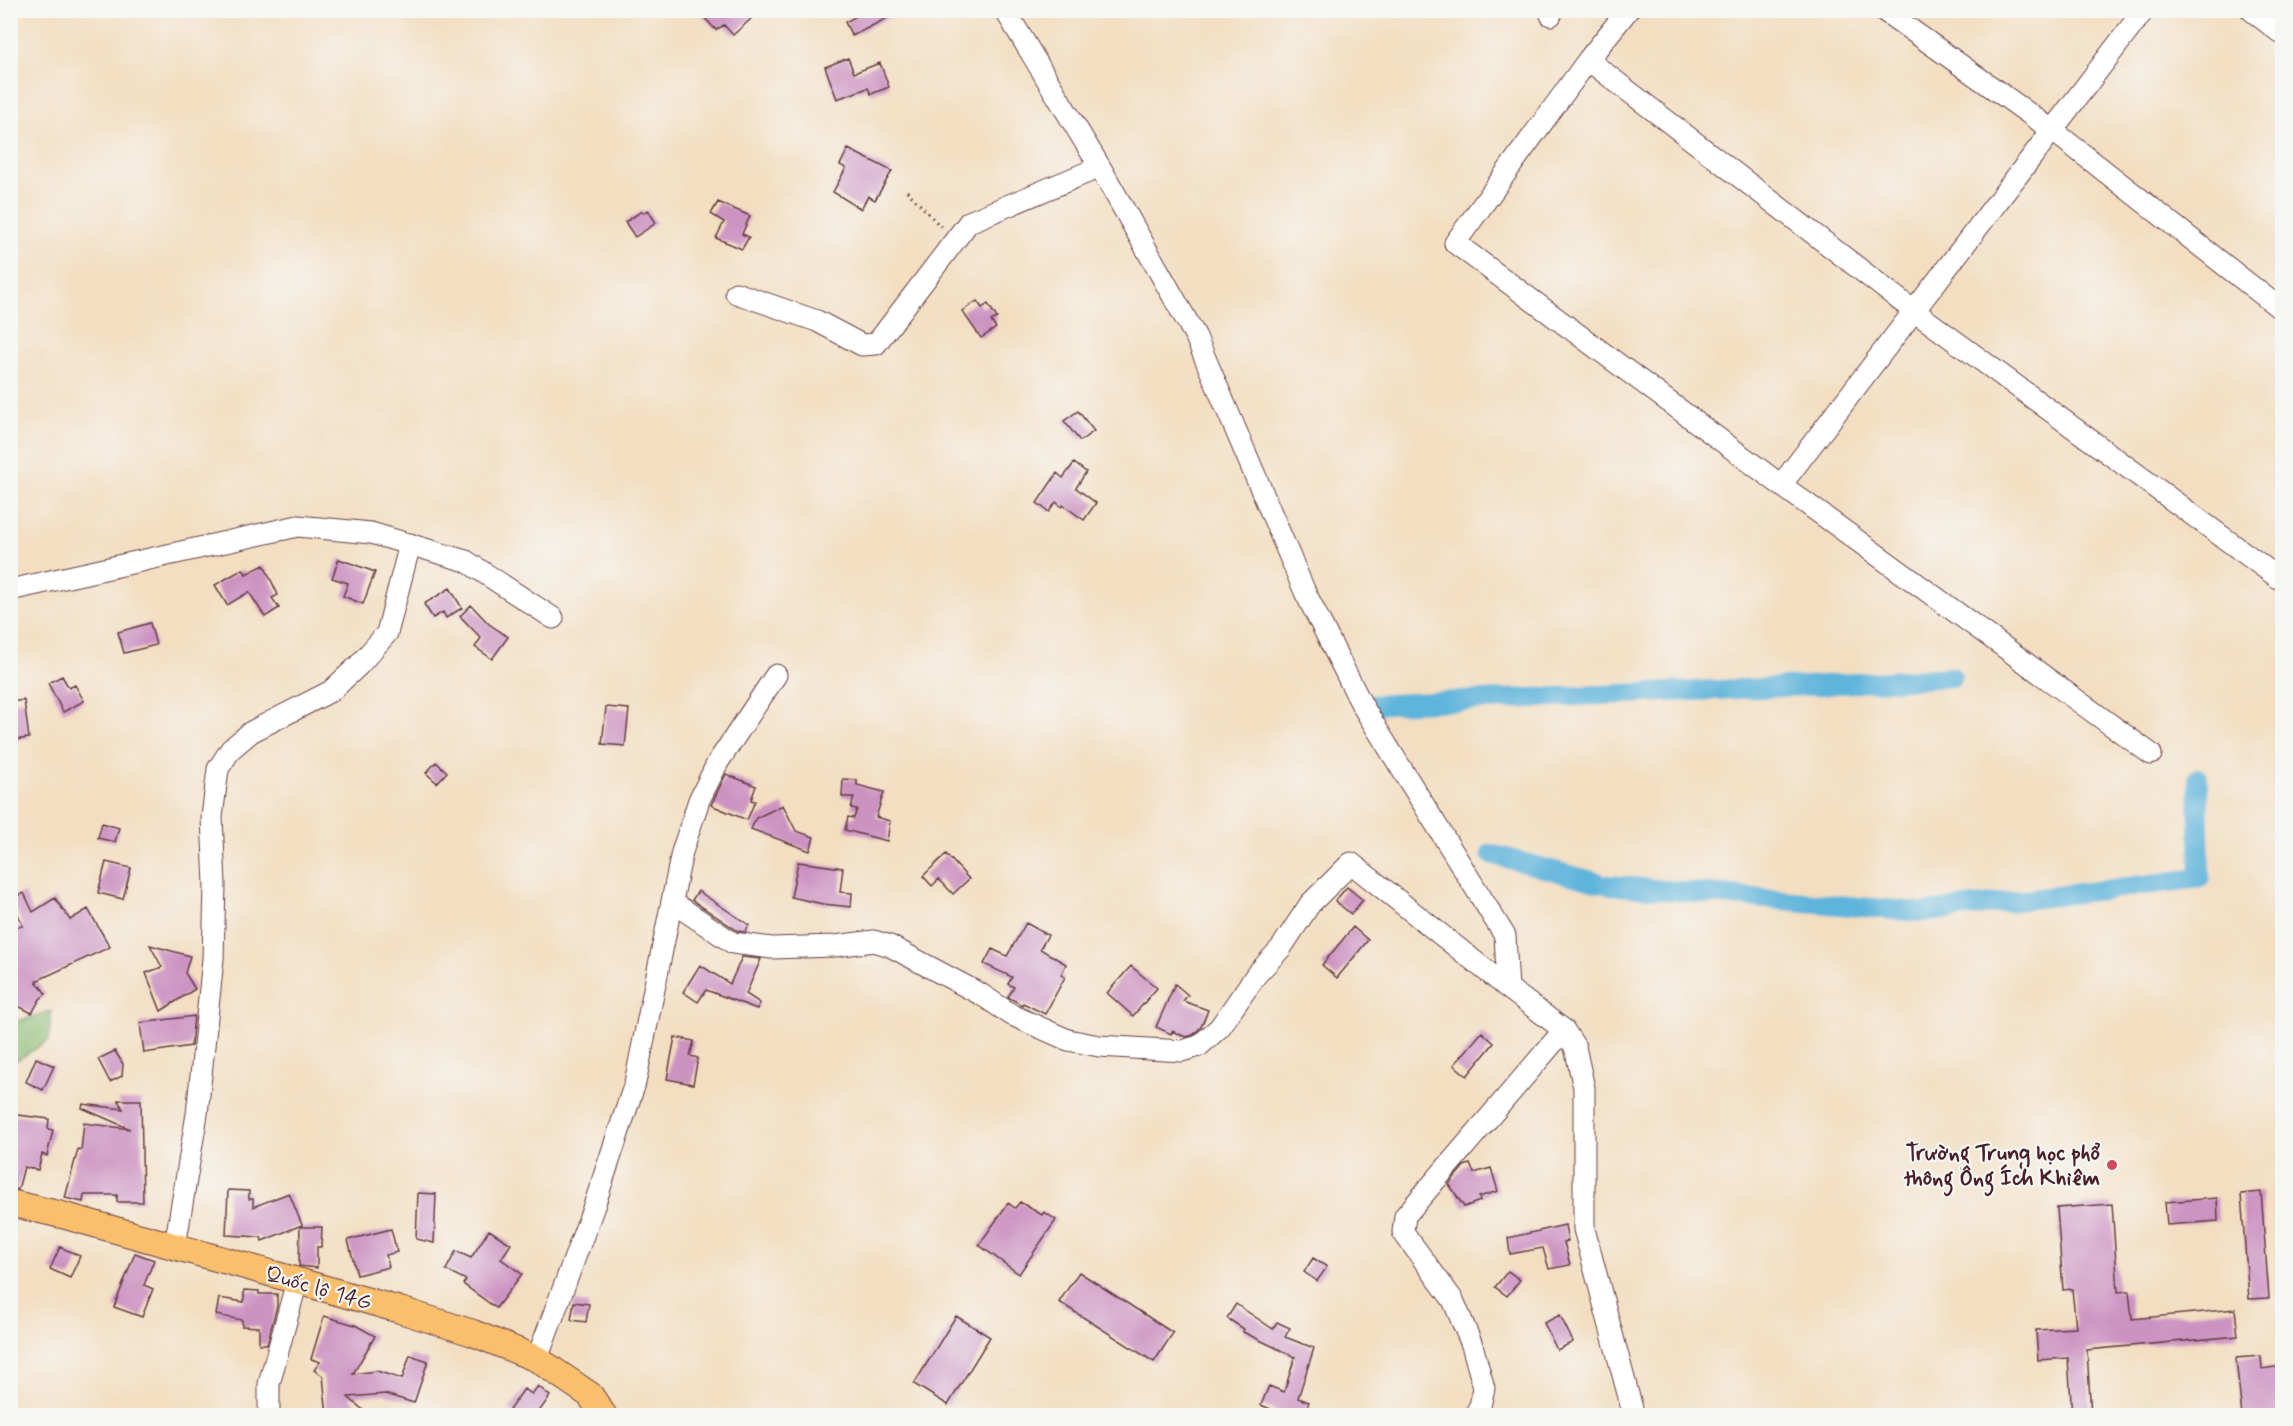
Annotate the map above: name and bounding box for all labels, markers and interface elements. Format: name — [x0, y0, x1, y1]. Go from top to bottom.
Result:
place label: Trường Trung học phổ thông Ông Ích Khiêm — [1903, 1140, 2101, 1197]
marker: Trường Trung học phổ thông Ông Ích Khiêm — [2105, 1158, 2119, 1172]
street label: Quốc lộ 14G — [262, 1260, 375, 1317]

